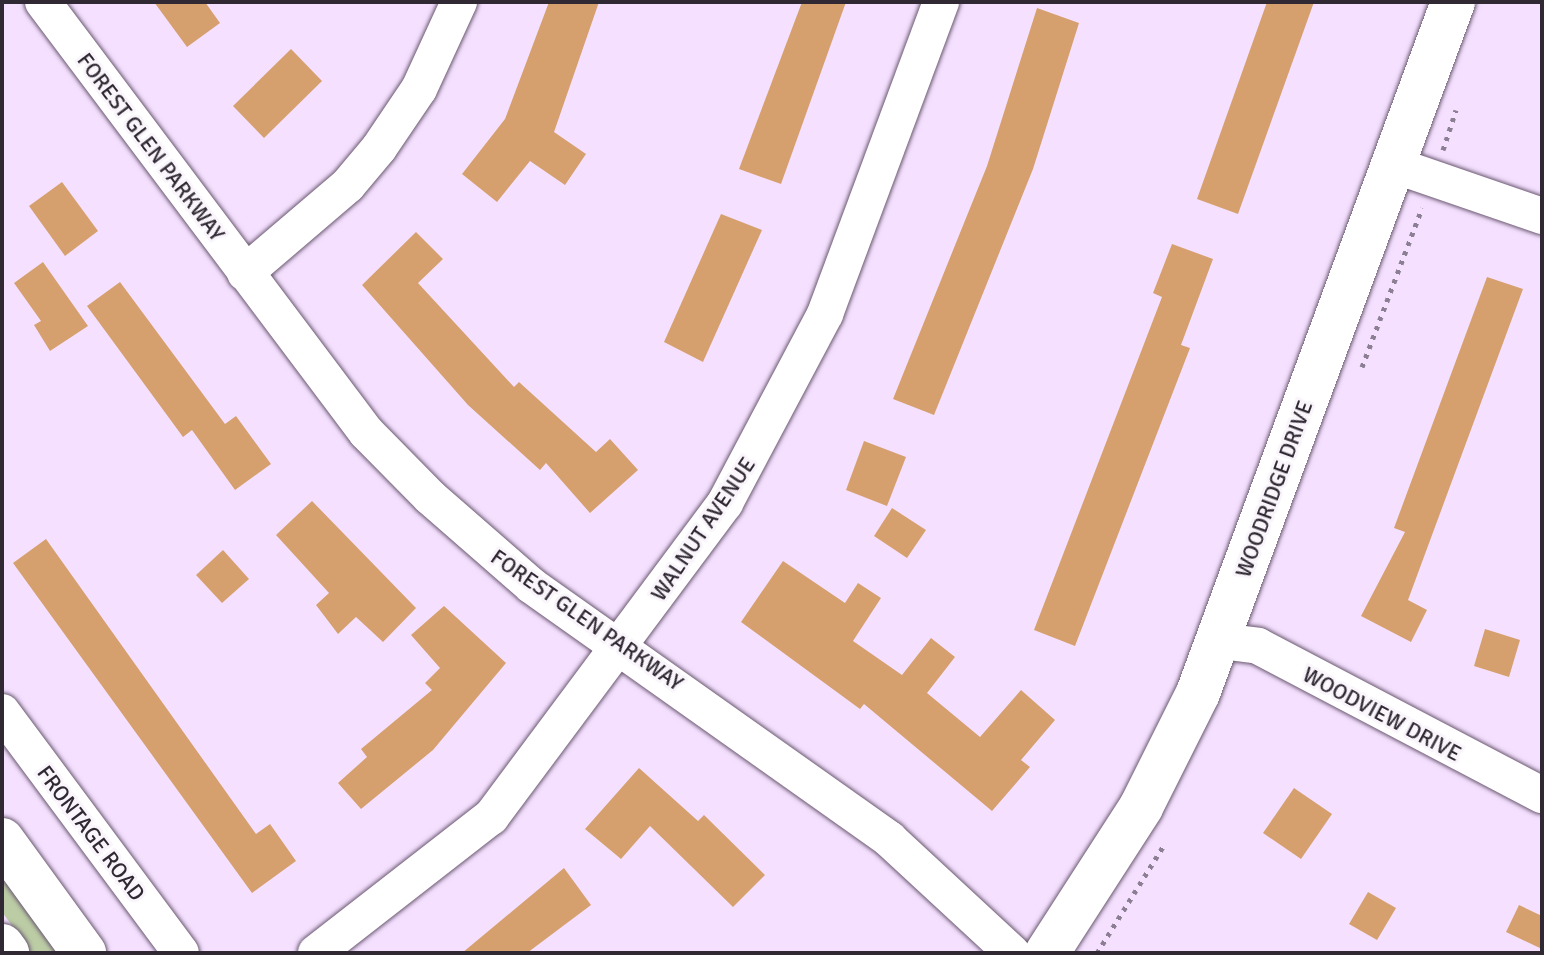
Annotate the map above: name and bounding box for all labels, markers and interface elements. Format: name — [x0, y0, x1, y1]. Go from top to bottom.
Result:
street label: FOREST GLEN PARKWAY — [72, 48, 230, 246]
street label: WOODRIDGE DRIVE — [1230, 397, 1318, 581]
street label: WALNUT AVENUE — [645, 452, 761, 606]
street label: FOREST GLEN PARKWAY — [486, 544, 688, 696]
street label: WOODVIEW DRIVE — [1298, 661, 1466, 767]
street label: FRONTAGE ROAD — [32, 760, 150, 906]

